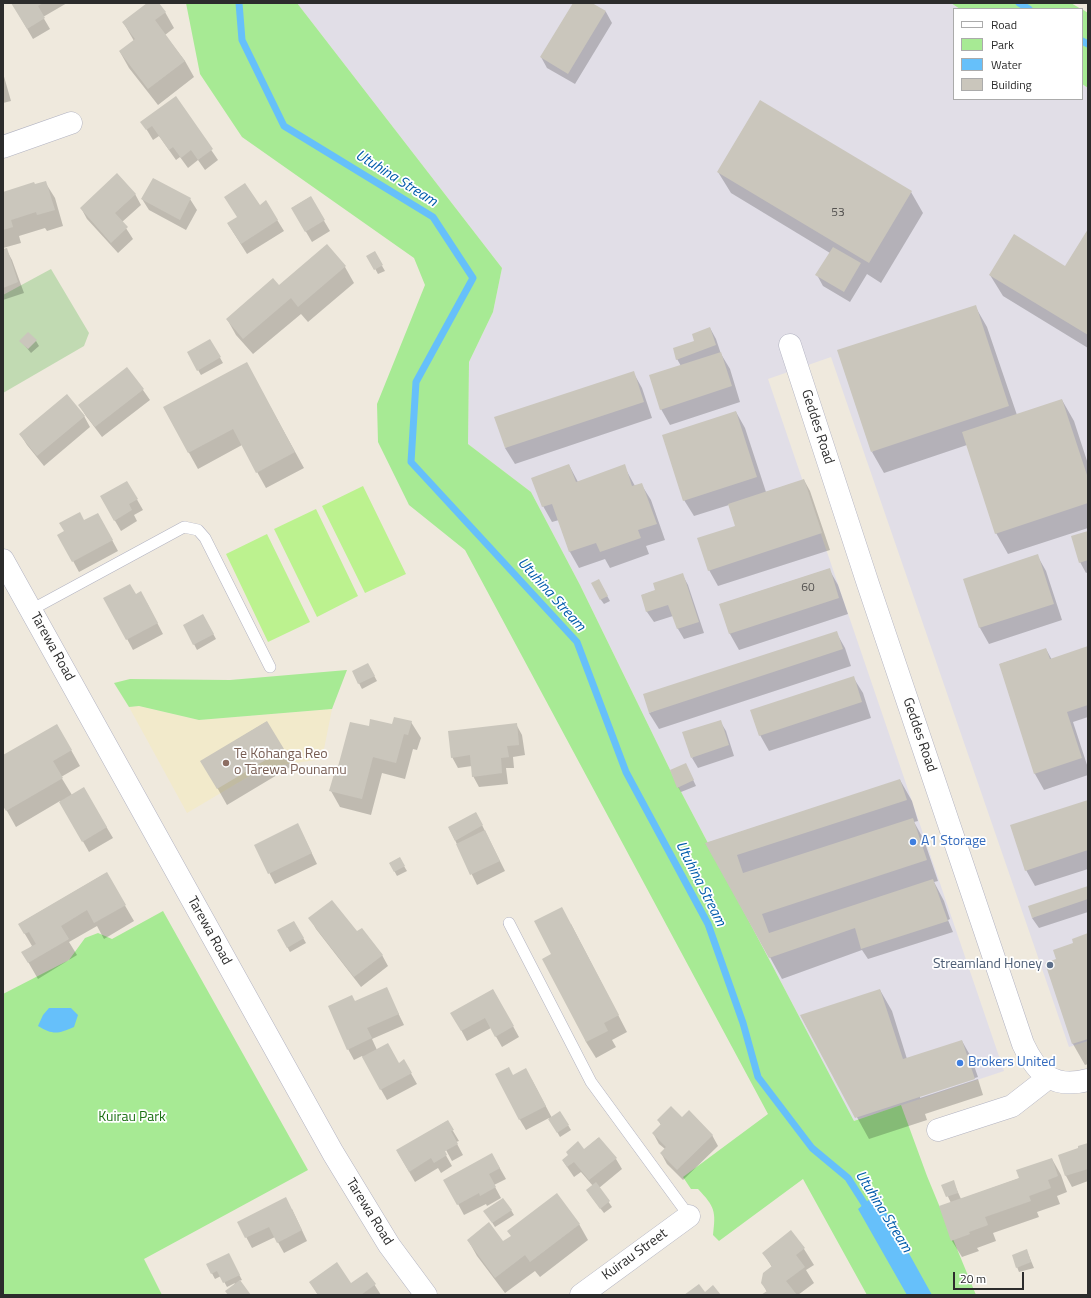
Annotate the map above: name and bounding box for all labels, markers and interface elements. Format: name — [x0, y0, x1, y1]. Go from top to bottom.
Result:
legend — [953, 8, 1083, 100]
text: Road — [991, 15, 1017, 34]
text: Park — [991, 35, 1014, 54]
text: Water — [991, 55, 1022, 74]
text: Building — [991, 75, 1032, 94]
water label: Utuhina Stream — [352, 147, 440, 211]
house number: 53 — [831, 206, 845, 220]
street label: Geddes Road — [797, 388, 837, 466]
water label: Utuhina Stream — [513, 554, 589, 636]
house number: 60 — [801, 581, 815, 595]
street label: Tarewa Road — [26, 610, 78, 684]
street label: Geddes Road — [898, 696, 940, 774]
place label: Te Kōhanga Reo o Tārewa Pounamu — [234, 747, 347, 780]
marker: Te Kōhanga Reo o Tārewa Pounamu — [221, 758, 231, 768]
place label: A1 Storage — [921, 834, 986, 850]
marker: A1 Storage — [908, 837, 918, 847]
water label: Utuhina Stream — [671, 839, 729, 929]
street label: Tarewa Road — [183, 894, 235, 968]
place label: Streamland Honey — [933, 957, 1042, 973]
marker: Streamland Honey — [1045, 960, 1055, 970]
place label: Brokers United — [968, 1055, 1056, 1071]
marker: Brokers United — [955, 1058, 965, 1068]
park label: Kuirau Park — [98, 1110, 166, 1126]
water label: Utuhina Stream — [851, 1168, 915, 1256]
street label: Tarewa Road — [342, 1175, 396, 1249]
street label: Kuirau Street — [599, 1226, 671, 1284]
scale bar — [955, 1264, 1026, 1290]
text: 20 m — [960, 1269, 986, 1288]

